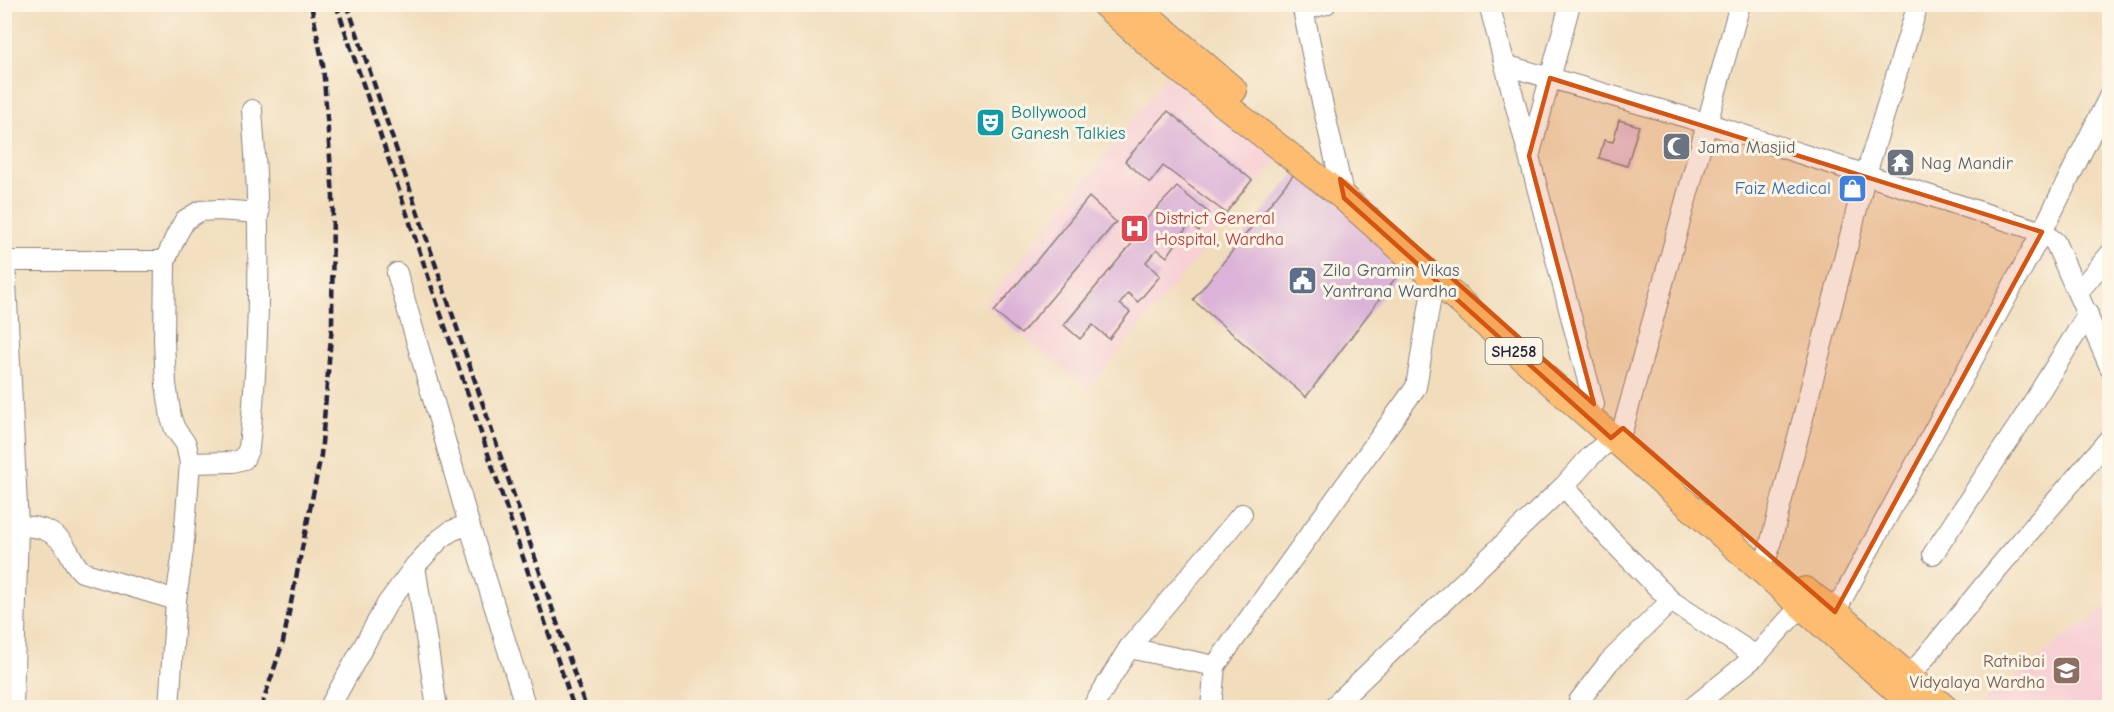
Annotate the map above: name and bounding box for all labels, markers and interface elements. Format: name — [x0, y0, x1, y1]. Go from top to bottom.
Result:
place label: Bollywood Ganesh Talkies — [1011, 102, 1126, 144]
theatre icon: Bollywood Ganesh Talkies — [974, 106, 1006, 138]
mosque icon: Jama Masjid — [1661, 131, 1693, 163]
place label: Jama Masjid — [1698, 137, 1795, 158]
temple icon: Nag Mandir — [1884, 147, 1916, 179]
place label: Nag Mandir — [1921, 153, 2014, 174]
shop icon: Faiz Medical — [1836, 172, 1868, 204]
place label: Faiz Medical — [1735, 178, 1831, 199]
place label: District General Hospital, Wardha — [1155, 208, 1284, 250]
hospital icon: District General Hospital, Wardha — [1118, 212, 1150, 244]
place label: Zila Gramin Vikas Yantrana Wardha — [1323, 260, 1460, 302]
public building icon: Zila Gramin Vikas Yantrana Wardha — [1286, 264, 1318, 296]
road number: SH258 — [1486, 338, 1543, 364]
place label: Ratnibai Vidyalaya Wardha — [1910, 651, 2045, 693]
school or university icon: Ratnibai Vidyalaya Wardha — [2050, 655, 2082, 687]

